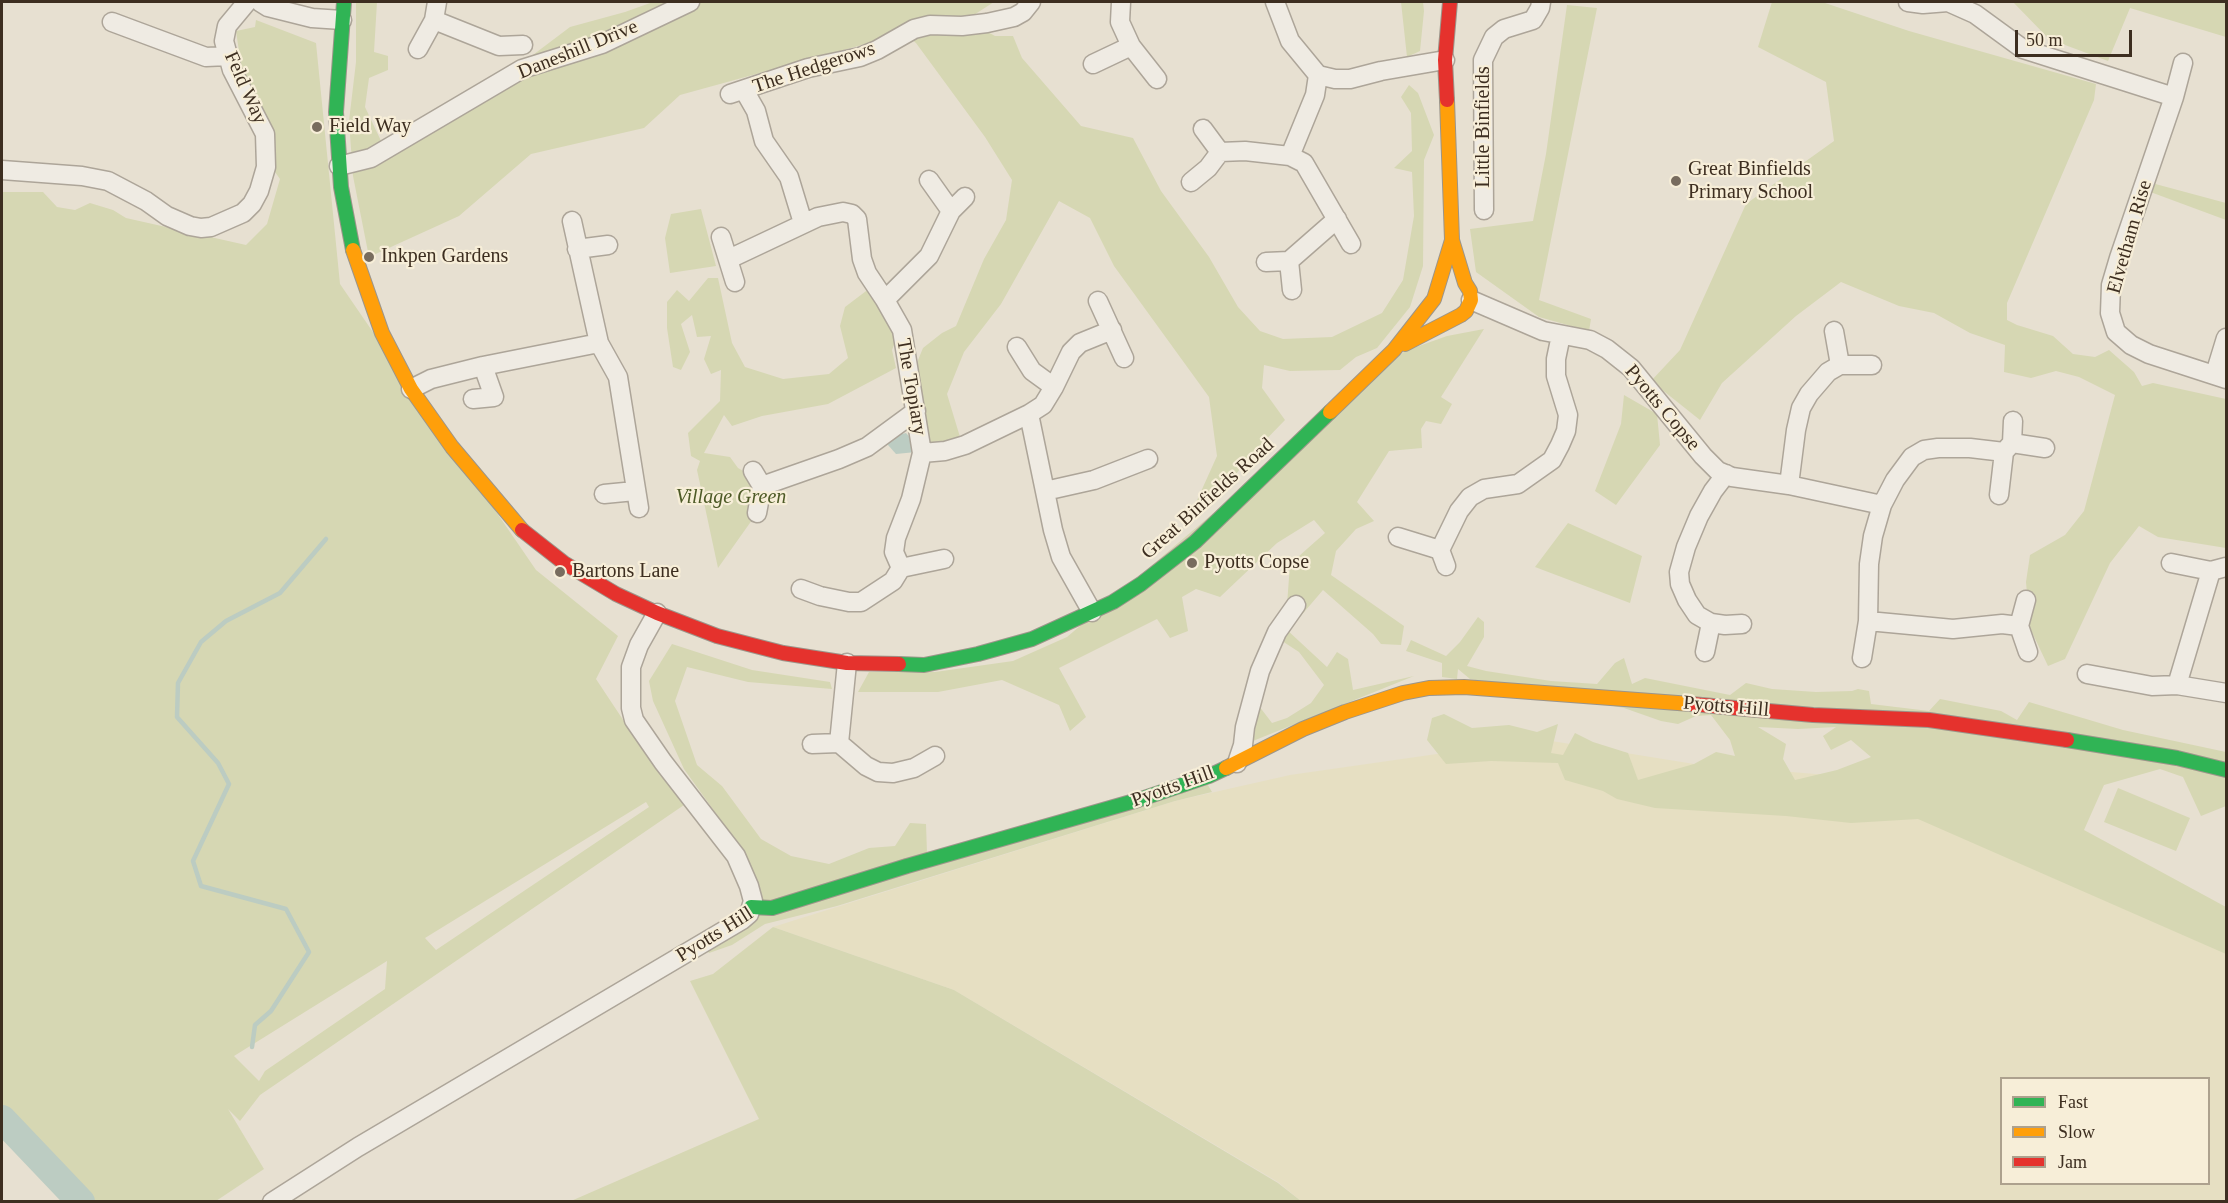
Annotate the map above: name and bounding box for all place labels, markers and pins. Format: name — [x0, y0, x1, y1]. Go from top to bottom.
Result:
place label: Field Way — [329, 115, 411, 139]
marker: Field Way — [310, 120, 324, 134]
place label: Great Binfields Primary School — [1688, 158, 1813, 205]
marker: Great Binfields Primary School — [1669, 174, 1683, 188]
place label: Inkpen Gardens — [381, 245, 508, 269]
marker: Inkpen Gardens — [362, 250, 376, 264]
place label: Pyotts Copse — [1204, 551, 1309, 575]
marker: Pyotts Copse — [1185, 556, 1199, 570]
place label: Bartons Lane — [572, 560, 679, 584]
marker: Bartons Lane — [553, 565, 567, 579]

